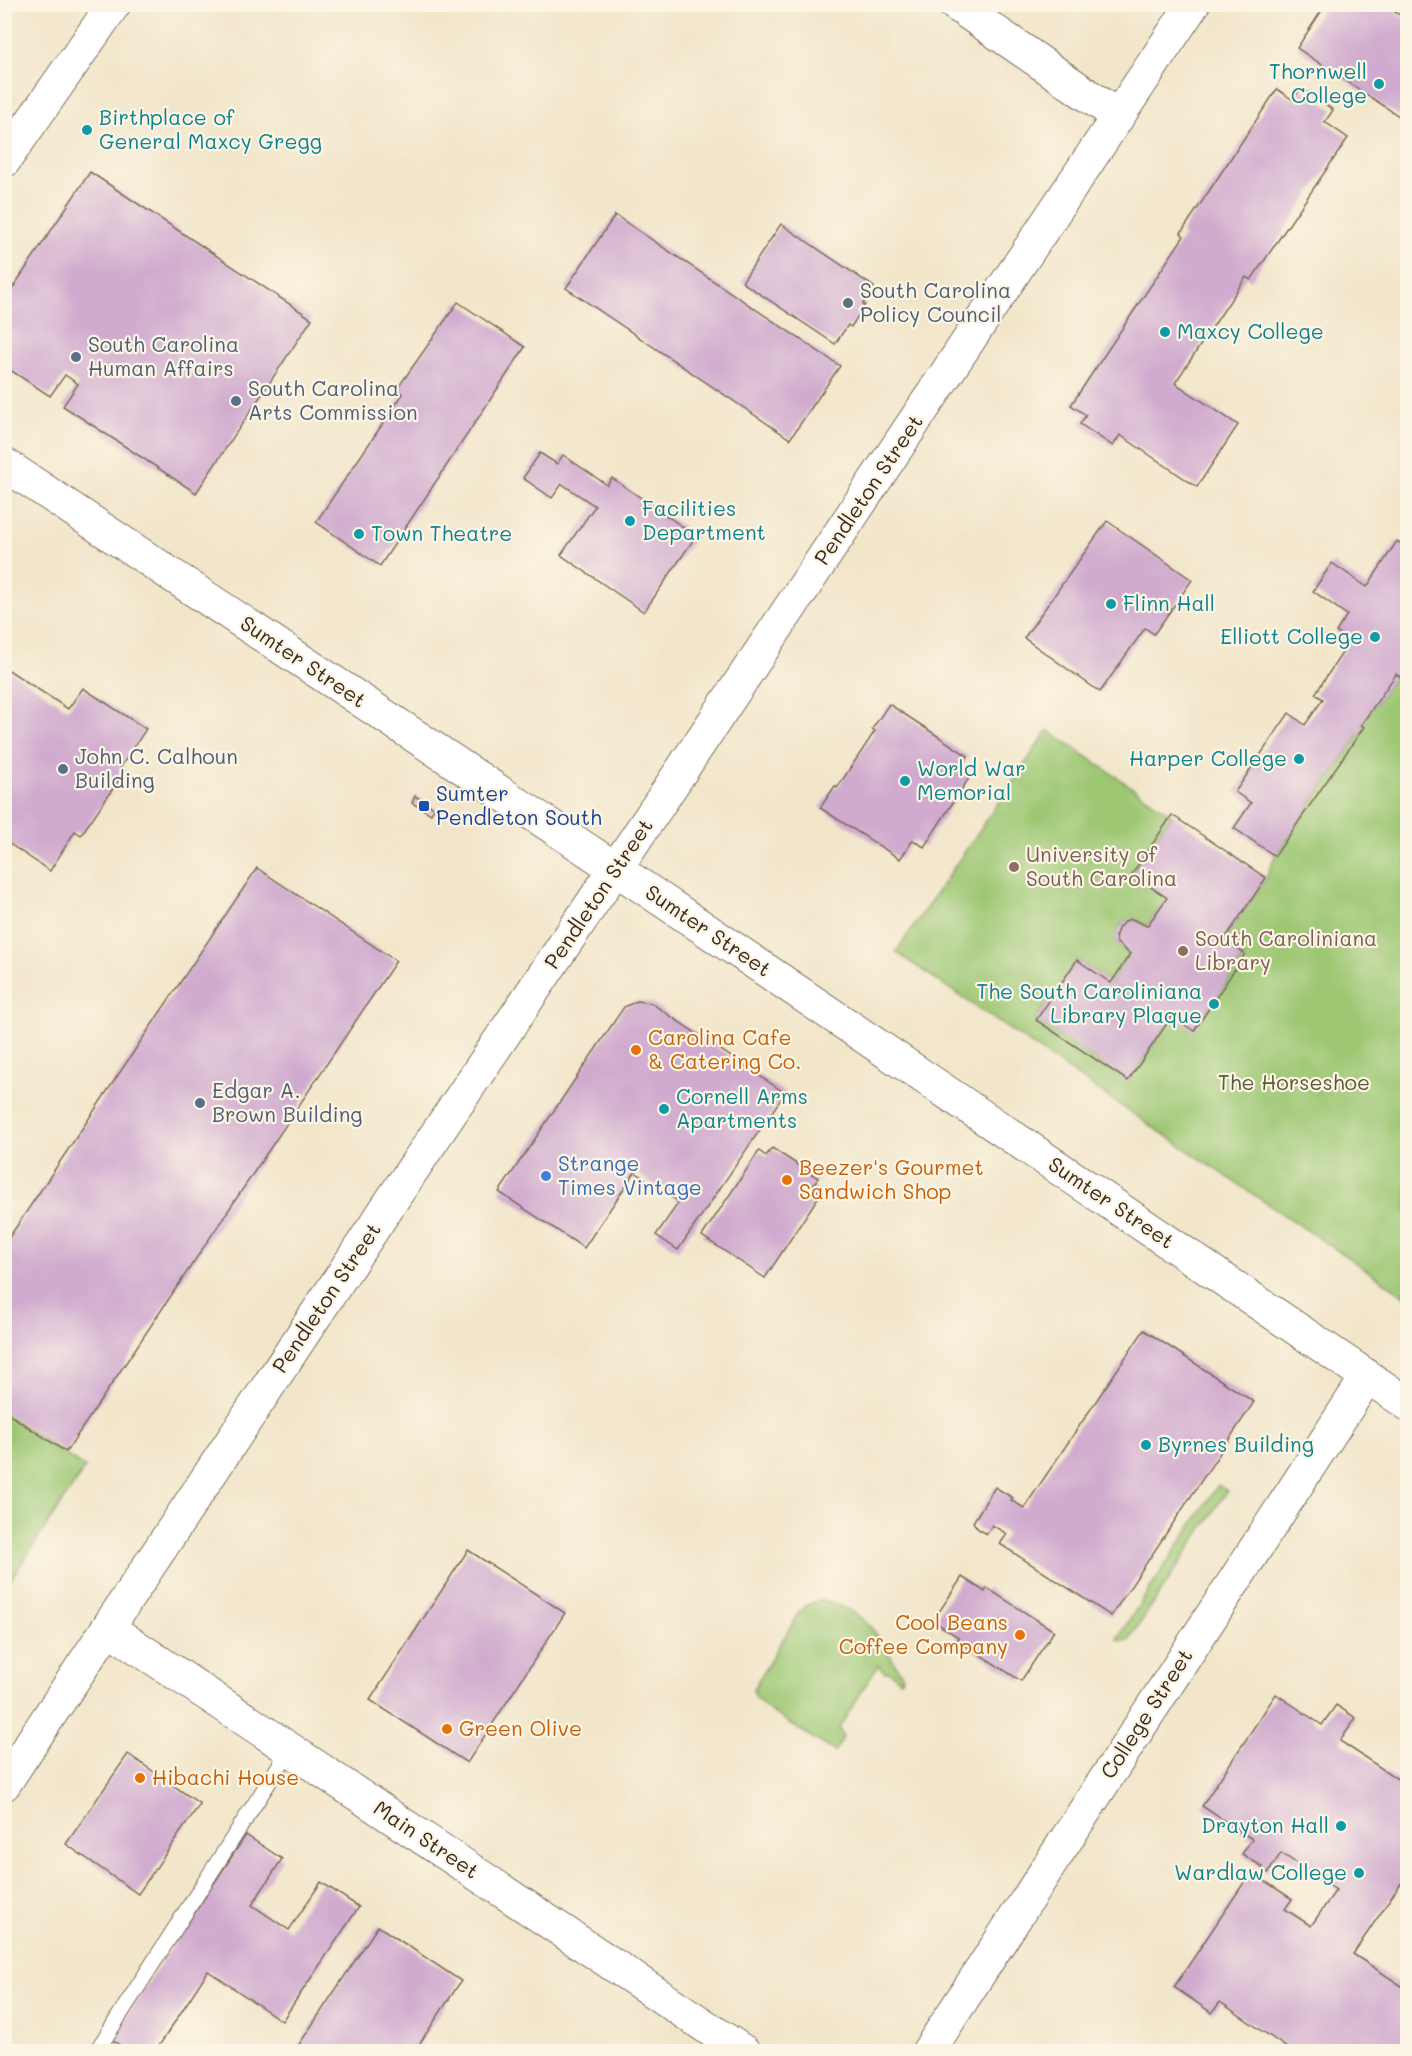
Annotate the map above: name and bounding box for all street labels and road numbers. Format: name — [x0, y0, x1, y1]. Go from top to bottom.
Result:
street label: Pendleton Street — [807, 409, 928, 570]
street label: Sumter Street — [236, 609, 372, 713]
street label: Pendleton Street — [537, 813, 658, 974]
street label: Sumter Street — [641, 878, 777, 982]
street label: Sumter Street — [1044, 1150, 1180, 1254]
street label: Pendleton Street — [265, 1217, 386, 1378]
street label: College Street — [1094, 1643, 1198, 1783]
street label: Main Street — [369, 1794, 485, 1884]

